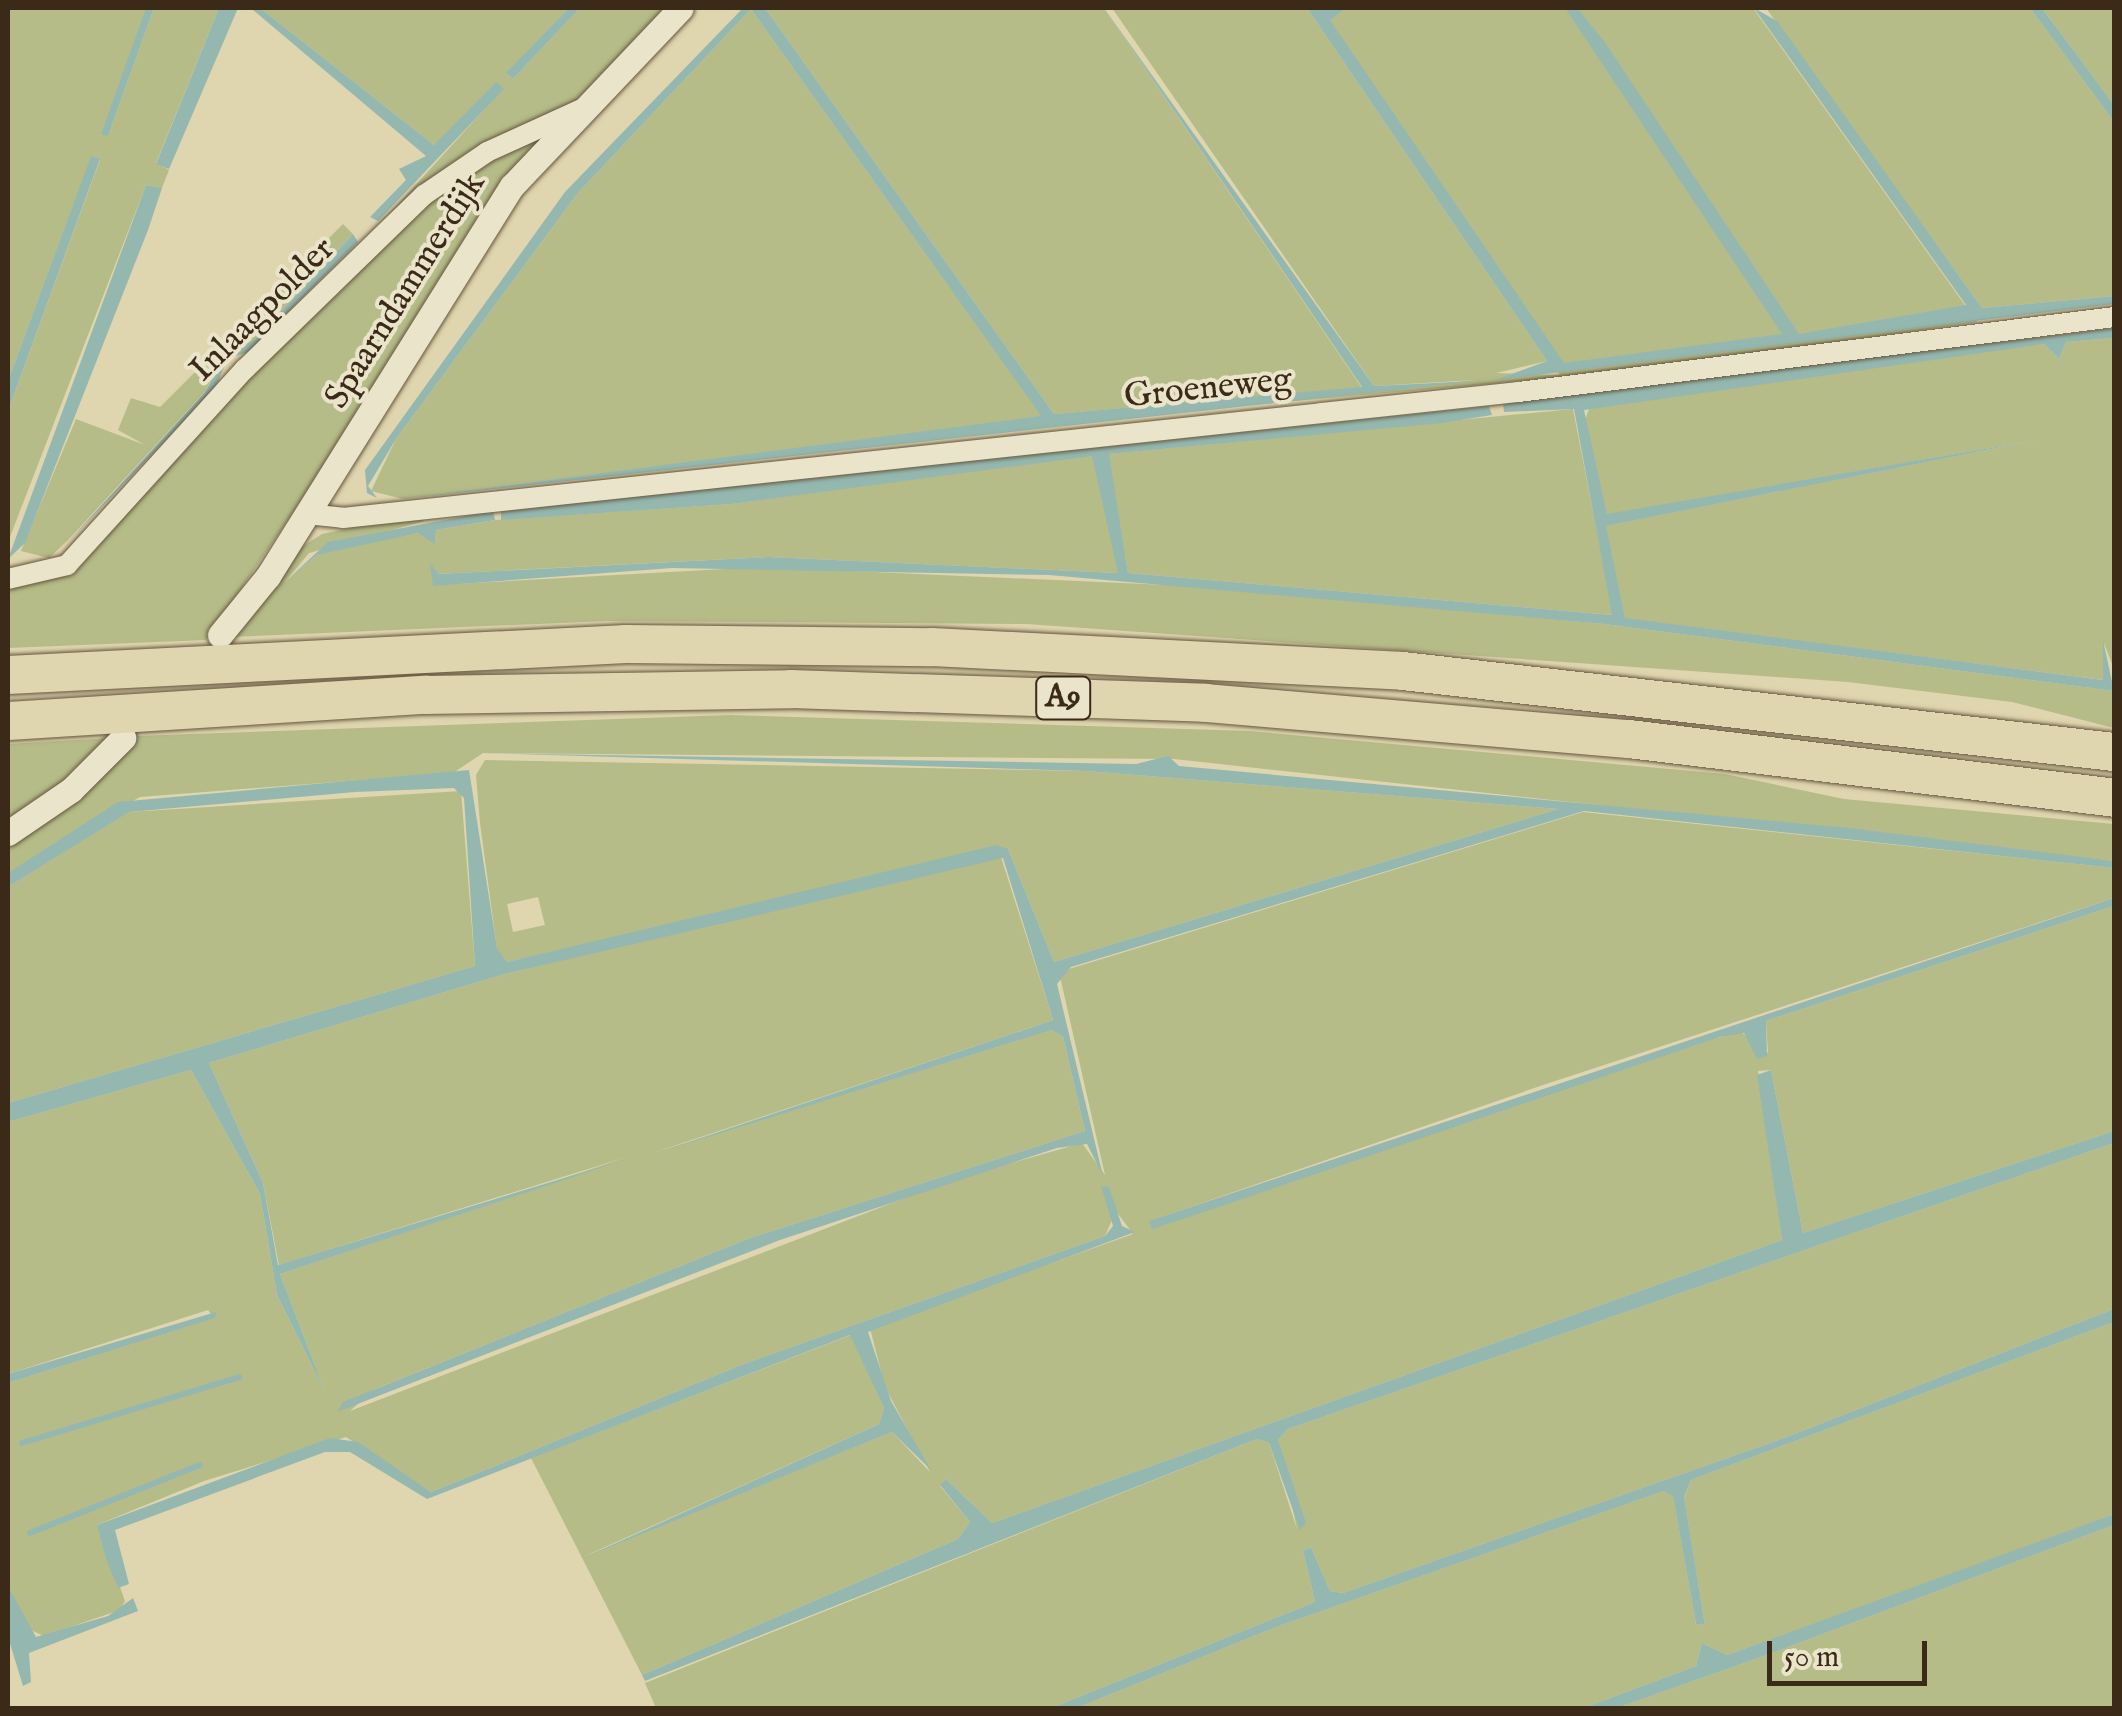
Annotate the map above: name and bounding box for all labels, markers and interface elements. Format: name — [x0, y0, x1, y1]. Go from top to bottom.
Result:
street label: Spaarndammerdijk — [317, 165, 495, 417]
street label: Inlaagpolder — [182, 229, 344, 391]
street label: Groeneweg — [1122, 359, 1294, 419]
road number: A9 — [1033, 671, 1093, 725]
scale bar — [1772, 1621, 1932, 1683]
text: 50 m — [1784, 1639, 1839, 1677]

